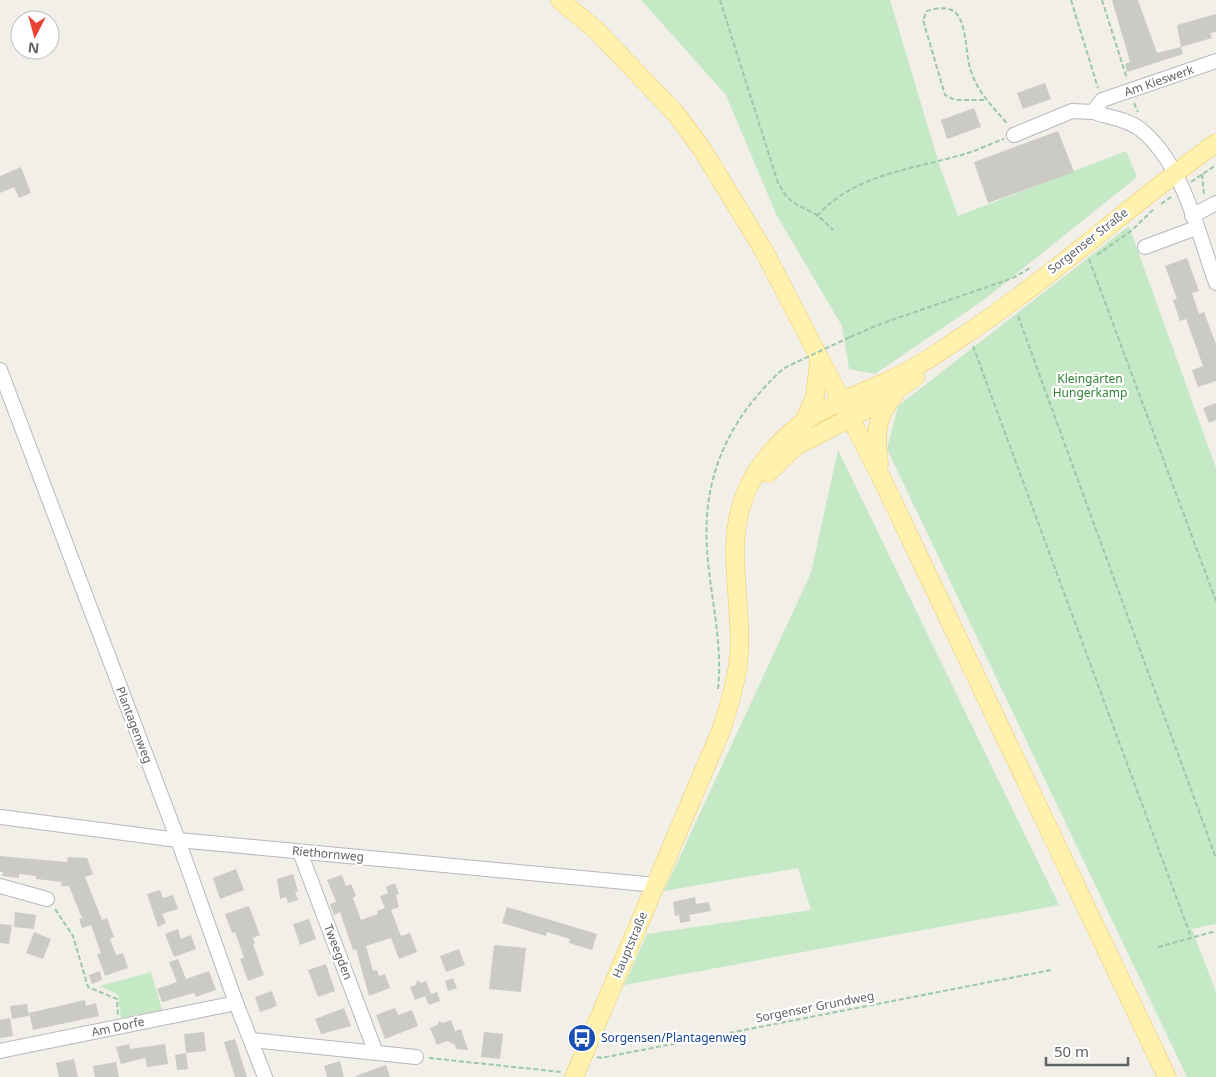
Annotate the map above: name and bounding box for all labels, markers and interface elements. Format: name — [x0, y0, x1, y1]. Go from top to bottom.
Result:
north arrow — [10, 10, 60, 60]
text: N — [27, 38, 40, 58]
street label: Am Kieswerk — [1122, 60, 1196, 100]
street label: Sorgenser Straße — [1044, 204, 1132, 277]
park label: Kleingärten Hungerkamp — [1053, 370, 1127, 401]
street label: Plantagenweg — [112, 684, 157, 766]
street label: Riethornweg — [291, 842, 365, 865]
street label: Hauptstraße — [608, 909, 651, 981]
street label: Tweegden — [320, 922, 357, 982]
street label: Sorgenser Grundweg — [754, 987, 876, 1026]
street label: Am Dorfe — [90, 1013, 146, 1040]
bus stop icon: Sorgensen/Plantagenweg — [567, 1023, 597, 1053]
place label: Sorgensen/Plantagenweg — [601, 1029, 746, 1046]
scale bar — [1046, 1034, 1128, 1066]
text: 50 m — [1054, 1041, 1089, 1061]

